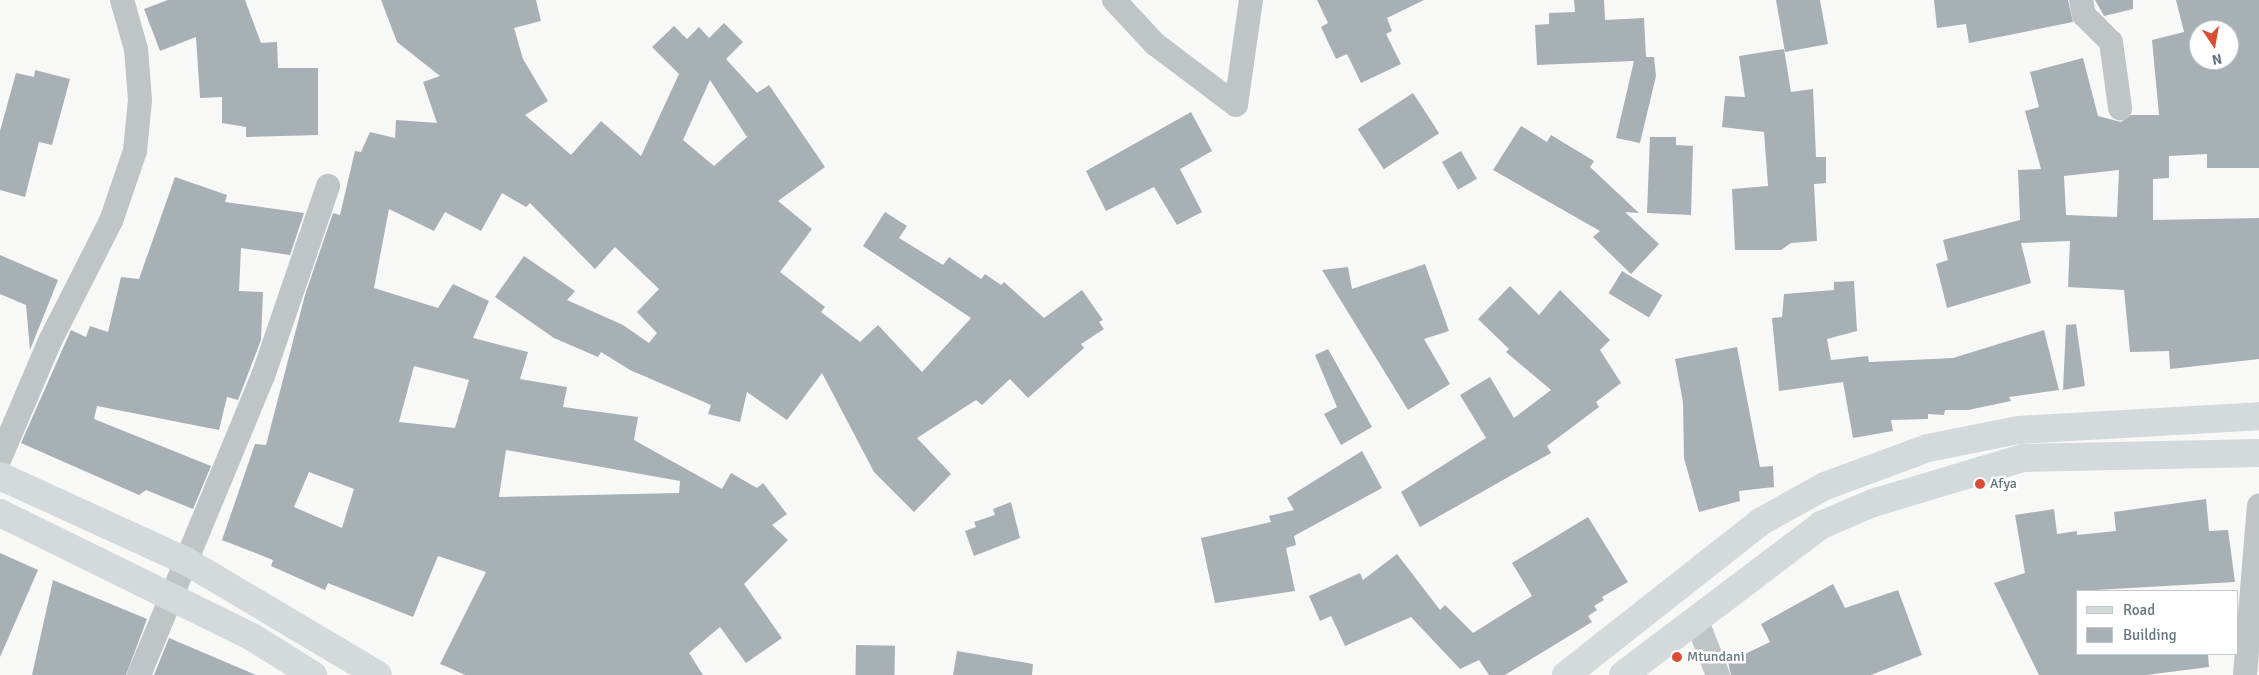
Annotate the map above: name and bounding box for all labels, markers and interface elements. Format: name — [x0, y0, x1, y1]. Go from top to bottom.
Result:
north arrow — [2189, 20, 2239, 70]
text: N — [2210, 50, 2224, 69]
place label: Afya — [1990, 476, 2017, 492]
marker: Afya — [1974, 478, 1986, 490]
legend — [2076, 590, 2239, 655]
text: Road — [2123, 601, 2155, 619]
text: Building — [2123, 626, 2177, 644]
place label: Mtundani — [1687, 649, 1744, 665]
marker: Mtundani — [1671, 651, 1683, 663]

